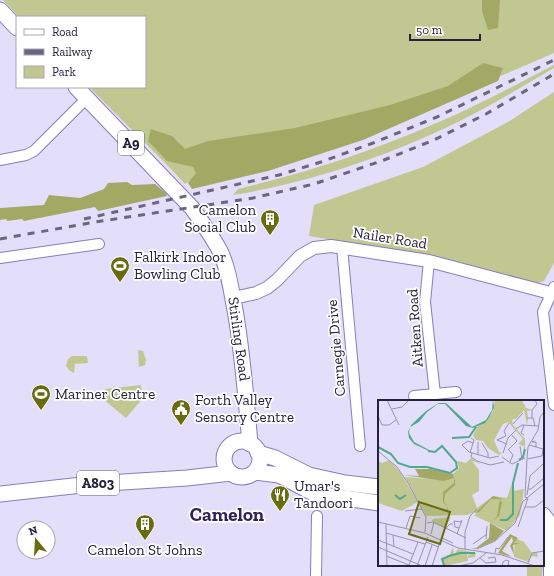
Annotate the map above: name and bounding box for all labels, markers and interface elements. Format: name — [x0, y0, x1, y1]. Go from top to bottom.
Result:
legend — [16, 16, 146, 88]
scale bar — [410, 16, 480, 42]
text: 50 m — [416, 23, 443, 37]
text: Road — [52, 25, 78, 39]
text: Railway — [52, 45, 93, 59]
text: Park — [52, 65, 77, 79]
road number: A9 — [118, 131, 144, 155]
place label: Camelon Social Club — [184, 201, 256, 236]
building icon: Camelon Social Club — [259, 208, 281, 236]
street label: Nailer Road — [352, 223, 429, 253]
place label: Falkirk Indoor Bowling Club — [134, 248, 226, 283]
sports icon: Falkirk Indoor Bowling Club — [109, 255, 131, 283]
street label: Aitken Road — [403, 288, 427, 368]
street label: Stirling Road — [224, 296, 254, 383]
street label: Carnegie Drive — [323, 299, 349, 397]
sports icon: Mariner Centre — [30, 383, 52, 411]
place label: Mariner Centre — [55, 385, 155, 403]
place label: Forth Valley Sensory Centre — [195, 391, 294, 426]
public building icon: Forth Valley Sensory Centre — [170, 398, 192, 426]
inset map — [378, 400, 544, 566]
road number: A803 — [77, 471, 119, 495]
place label: Umar's Tandoori — [294, 477, 353, 512]
restaurant icon: Umar's Tandoori — [269, 484, 291, 512]
district label: Camelon — [190, 503, 265, 526]
building icon: Camelon St Johns — [134, 513, 156, 541]
north arrow — [16, 520, 56, 560]
text: N — [27, 523, 40, 538]
place label: Camelon St Johns — [87, 541, 203, 559]

